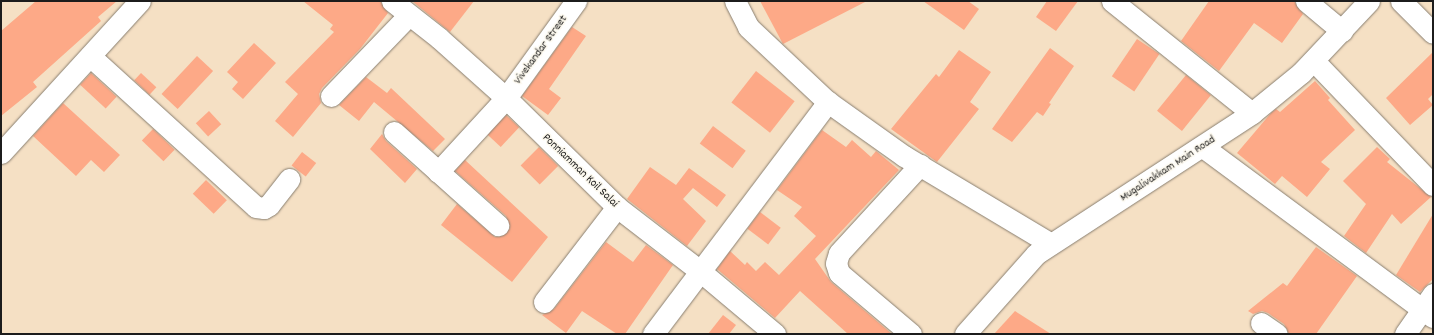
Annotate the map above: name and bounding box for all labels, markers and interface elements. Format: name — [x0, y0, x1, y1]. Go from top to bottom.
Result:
street label: Vivekandar Street — [511, 13, 571, 87]
street label: Ponniamman Koil Salai — [539, 131, 621, 211]
street label: Mugalivakkam Main Road — [1118, 133, 1218, 205]

